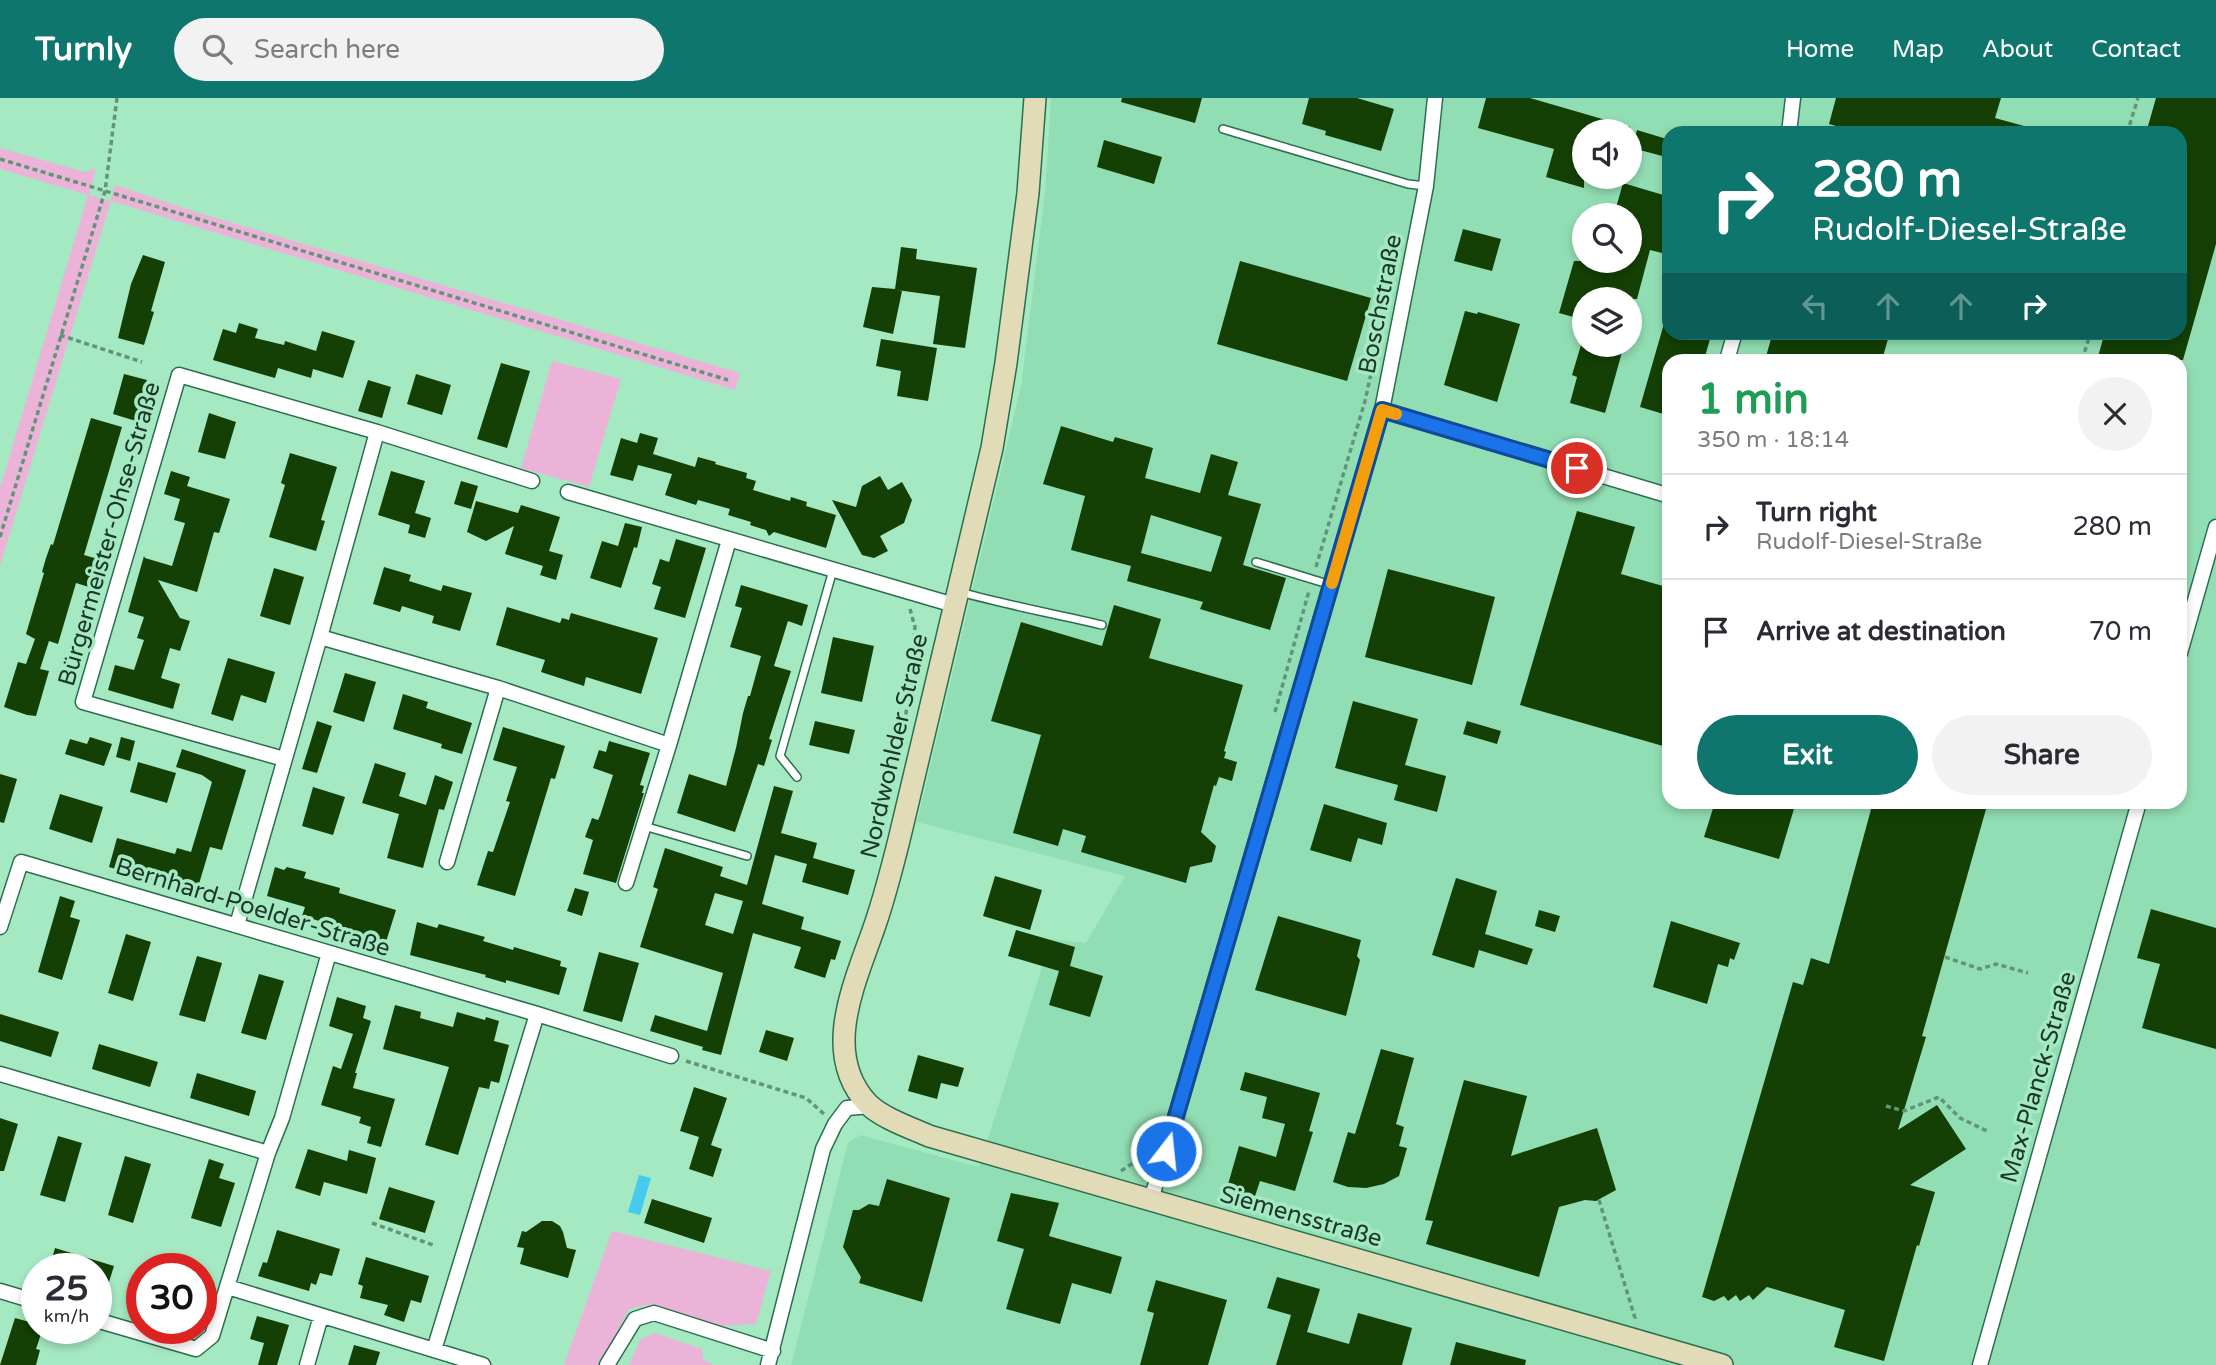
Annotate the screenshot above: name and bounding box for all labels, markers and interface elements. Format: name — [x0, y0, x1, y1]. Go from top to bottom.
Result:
search box — [174, 18, 664, 81]
text: Turnly — [35, 30, 132, 69]
icon: search — [198, 30, 236, 68]
text: Search here — [254, 34, 400, 65]
text: Home — [1786, 35, 1854, 64]
text: Map — [1892, 35, 1944, 64]
text: About — [1982, 35, 2053, 64]
text: Contact — [2091, 35, 2181, 64]
map controls — [1572, 119, 1642, 357]
button: sound — [1572, 119, 1642, 189]
text: 280 m — [1812, 151, 1962, 210]
icon: right — [1697, 154, 1788, 245]
button: search — [1572, 203, 1642, 273]
text: Rudolf-Diesel-Straße — [1812, 211, 2127, 249]
street label: Boschstraße — [1353, 232, 1408, 376]
button: layers — [1572, 287, 1642, 357]
icon: left — [1796, 287, 1834, 325]
icon: ahead — [1869, 287, 1907, 325]
icon: ahead — [1942, 287, 1980, 325]
icon: right — [2015, 287, 2053, 325]
text: 1 min — [1697, 374, 1809, 425]
button: close — [2078, 377, 2152, 451]
street label: Bürgermeister-Ohse-Straße — [52, 379, 167, 690]
text: 350 m · 18:14 — [1697, 426, 1849, 454]
pin — [1547, 438, 1607, 498]
icon: arrive — [1558, 449, 1596, 487]
text: Turn right — [1756, 497, 1877, 528]
icon: right — [1697, 508, 1735, 546]
text: 280 m — [2072, 511, 2152, 542]
text: Rudolf-Diesel-Straße — [1756, 528, 1982, 556]
icon: arrive — [1697, 613, 1735, 651]
text: Arrive at destination — [1756, 616, 2006, 647]
text: 70 m — [2089, 616, 2152, 647]
street label: Nordwohlder Straße — [854, 631, 934, 861]
button: Exit — [1697, 715, 1918, 795]
button: Share — [1932, 715, 2152, 795]
street label: Bernhard-Poelder-Straße — [112, 852, 394, 963]
street label: Max-Planck-Straße — [1994, 968, 2083, 1186]
position arrow — [1129, 1114, 1203, 1188]
street label: Siemensstraße — [1216, 1179, 1385, 1253]
speed limit sign: 30 — [126, 1253, 217, 1344]
text: 25 — [45, 1268, 88, 1310]
text: km/h — [44, 1305, 89, 1327]

